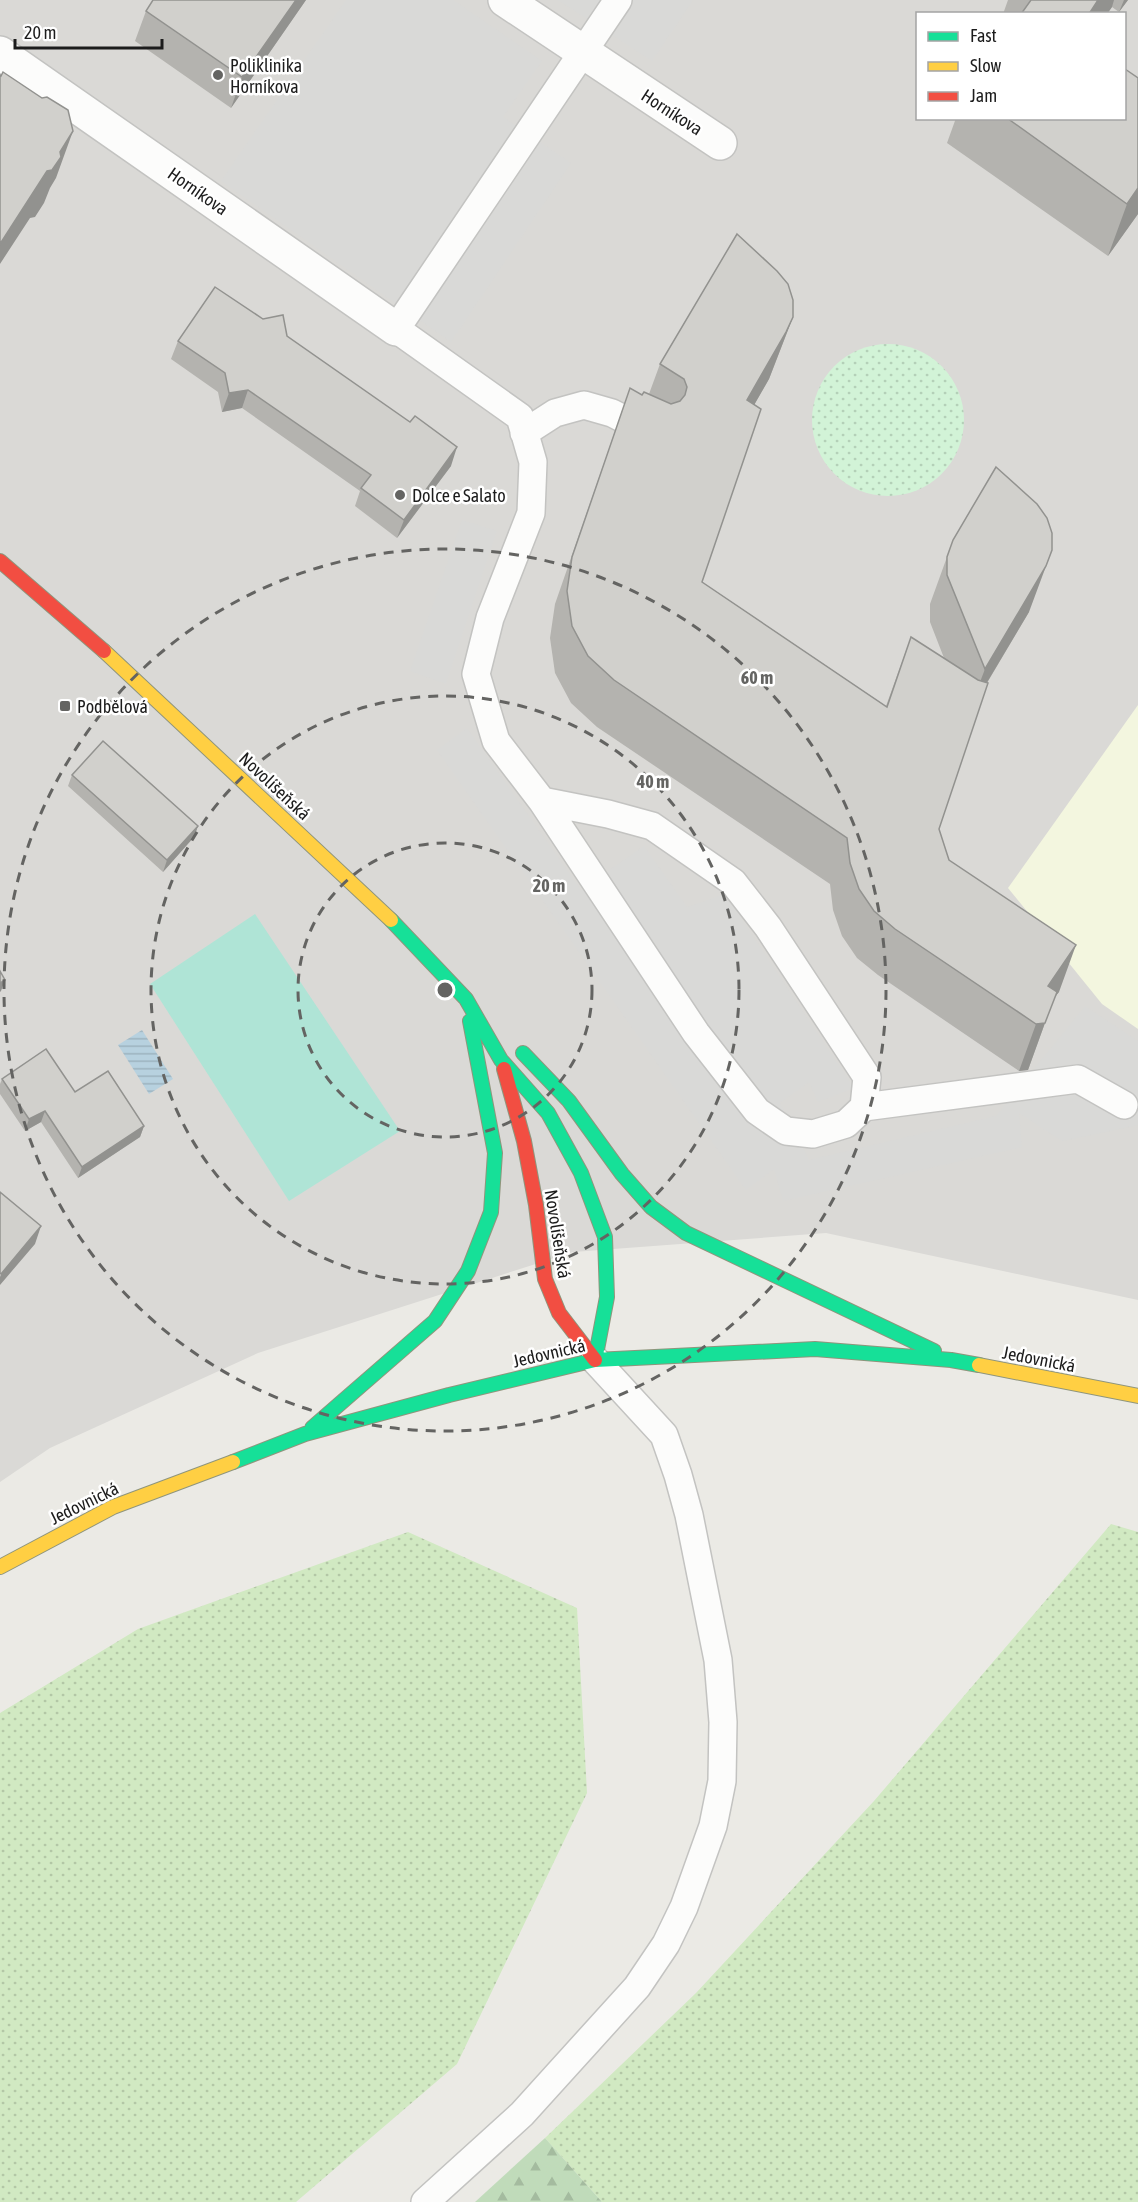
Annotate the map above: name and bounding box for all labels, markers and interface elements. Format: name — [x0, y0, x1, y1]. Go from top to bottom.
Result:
scale bar — [15, 12, 162, 50]
legend — [916, 12, 1126, 120]
text: 20 m — [24, 22, 56, 43]
text: Fast — [970, 25, 997, 46]
place label: Poliklinika Horníkova — [230, 55, 302, 97]
text: Slow — [970, 55, 1001, 76]
marker: Poliklinika Horníkova — [211, 68, 225, 82]
street label: Horníkova — [638, 85, 706, 139]
text: Jam — [970, 85, 997, 106]
street label: Horníkova — [164, 163, 232, 219]
place label: Dolce e Salato — [412, 485, 506, 506]
marker: Dolce e Salato — [393, 488, 407, 502]
text: 60 m — [741, 667, 773, 688]
place label: Podbělová — [77, 696, 148, 717]
marker: Podbělová — [58, 699, 72, 713]
street label: Novolíšeňská — [235, 748, 315, 824]
text: 40 m — [636, 771, 669, 792]
text: 20 m — [533, 875, 565, 896]
centre of rings — [435, 980, 455, 1000]
street label: Novolíšeňská — [541, 1188, 575, 1280]
street label: Jedovnická — [511, 1334, 587, 1372]
street label: Jedovnická — [1001, 1342, 1077, 1376]
street label: Jedovnická — [46, 1477, 122, 1529]

